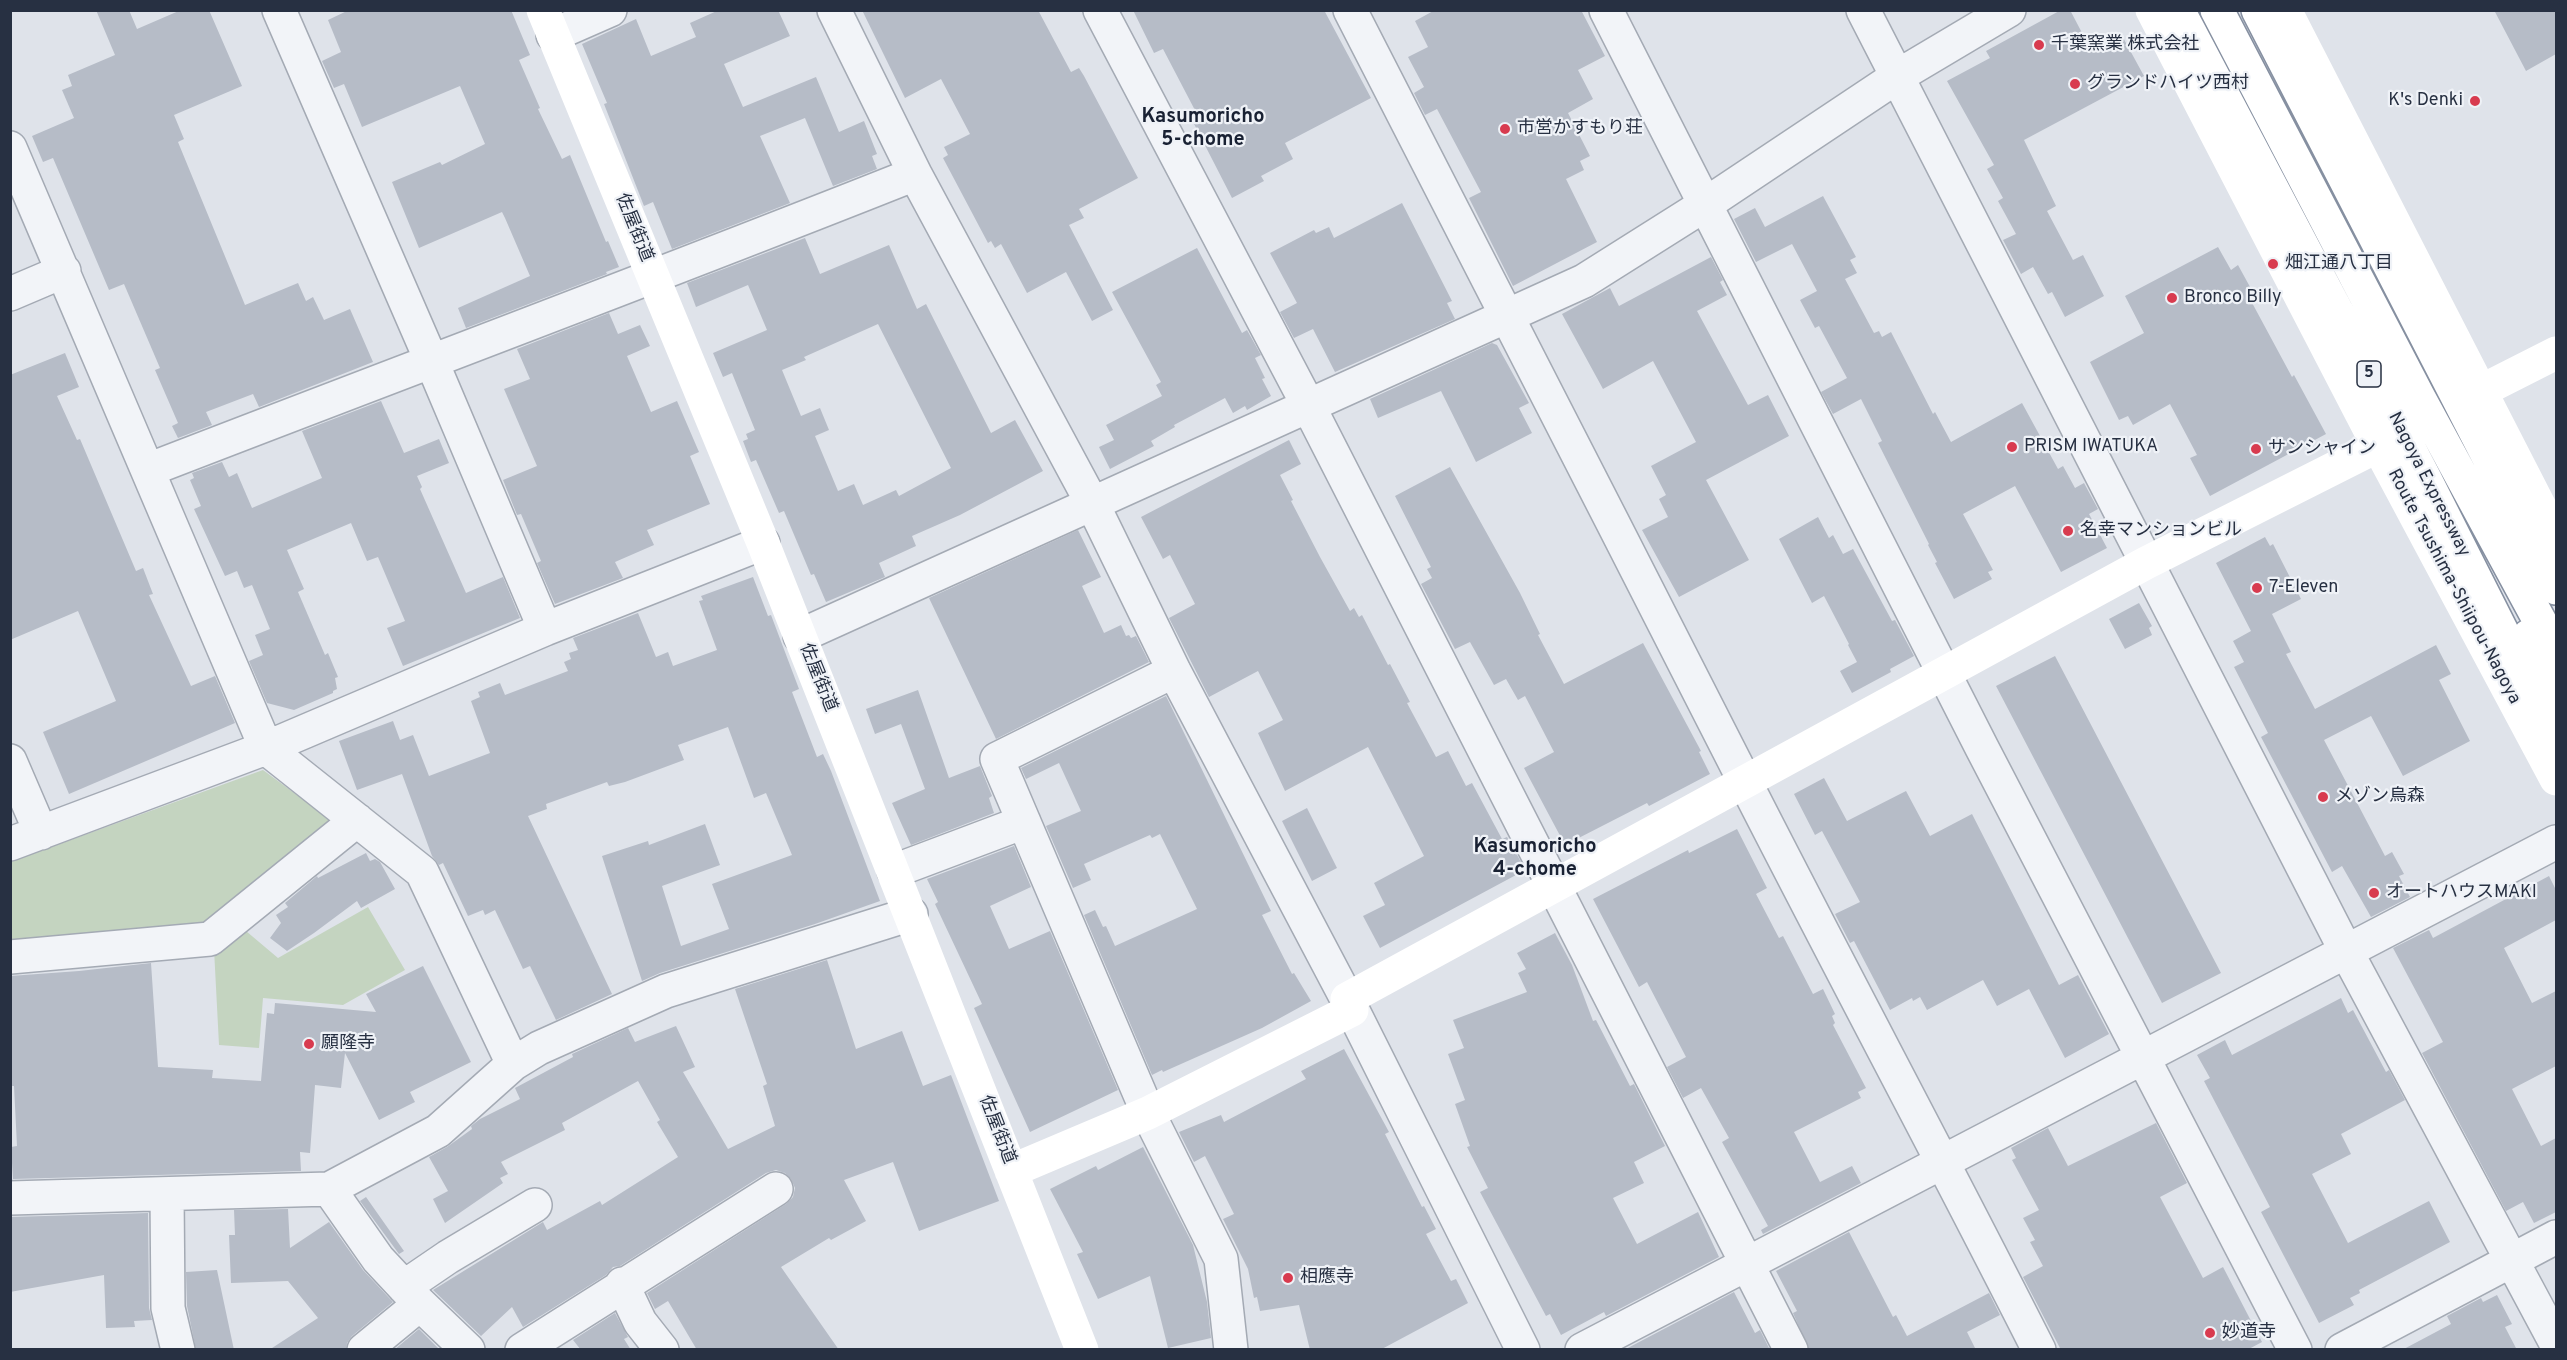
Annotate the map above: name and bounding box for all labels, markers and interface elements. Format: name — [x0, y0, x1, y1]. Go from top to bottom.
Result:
place label: 千葉窯業 株式会社 — [2051, 34, 2199, 56]
marker: 千葉窯業 株式会社 — [2032, 38, 2046, 52]
place label: グランドハイツ西村 — [2087, 73, 2249, 95]
marker: グランドハイツ西村 — [2068, 77, 2082, 91]
place label: K's Denki — [2388, 90, 2463, 112]
marker: K's Denki — [2468, 94, 2482, 108]
district label: Kasumoricho 5-chome — [1141, 106, 1265, 153]
place label: 市営かすもり荘 — [1517, 118, 1643, 140]
marker: 市営かすもり荘 — [1498, 122, 1512, 136]
street label: 佐屋街道 — [610, 191, 656, 265]
place label: 畑江通八丁目 — [2285, 253, 2393, 275]
marker: 畑江通八丁目 — [2266, 257, 2280, 271]
place label: Bronco Billy — [2184, 287, 2281, 309]
marker: Bronco Billy — [2165, 291, 2179, 305]
road number: 5 — [2357, 361, 2381, 387]
street label: Nagoya Expressway — [2382, 409, 2474, 561]
place label: PRISM IWATUKA — [2024, 436, 2158, 458]
place label: サンシャイン — [2268, 438, 2376, 460]
marker: PRISM IWATUKA — [2005, 440, 2019, 454]
marker: サンシャイン — [2249, 442, 2263, 456]
street label: Route Tsushima-Shiipou-Nagoya — [2382, 466, 2524, 708]
place label: 名幸マンションビル — [2080, 520, 2242, 542]
marker: 名幸マンションビル — [2061, 524, 2075, 538]
place label: 7-Eleven — [2269, 577, 2338, 599]
marker: 7-Eleven — [2250, 581, 2264, 595]
street label: 佐屋街道 — [794, 641, 840, 715]
place label: メゾン烏森 — [2335, 786, 2425, 808]
marker: メゾン烏森 — [2316, 790, 2330, 804]
district label: Kasumoricho 4-chome — [1473, 836, 1597, 883]
place label: オートハウスMAKI — [2386, 882, 2537, 904]
marker: オートハウスMAKI — [2367, 886, 2381, 900]
place label: 願隆寺 — [321, 1033, 375, 1055]
marker: 願隆寺 — [302, 1037, 316, 1051]
street label: 佐屋街道 — [973, 1093, 1019, 1167]
place label: 相應寺 — [1300, 1267, 1354, 1289]
marker: 相應寺 — [1281, 1271, 1295, 1285]
place label: 妙道寺 — [2222, 1322, 2276, 1344]
marker: 妙道寺 — [2203, 1326, 2217, 1340]

